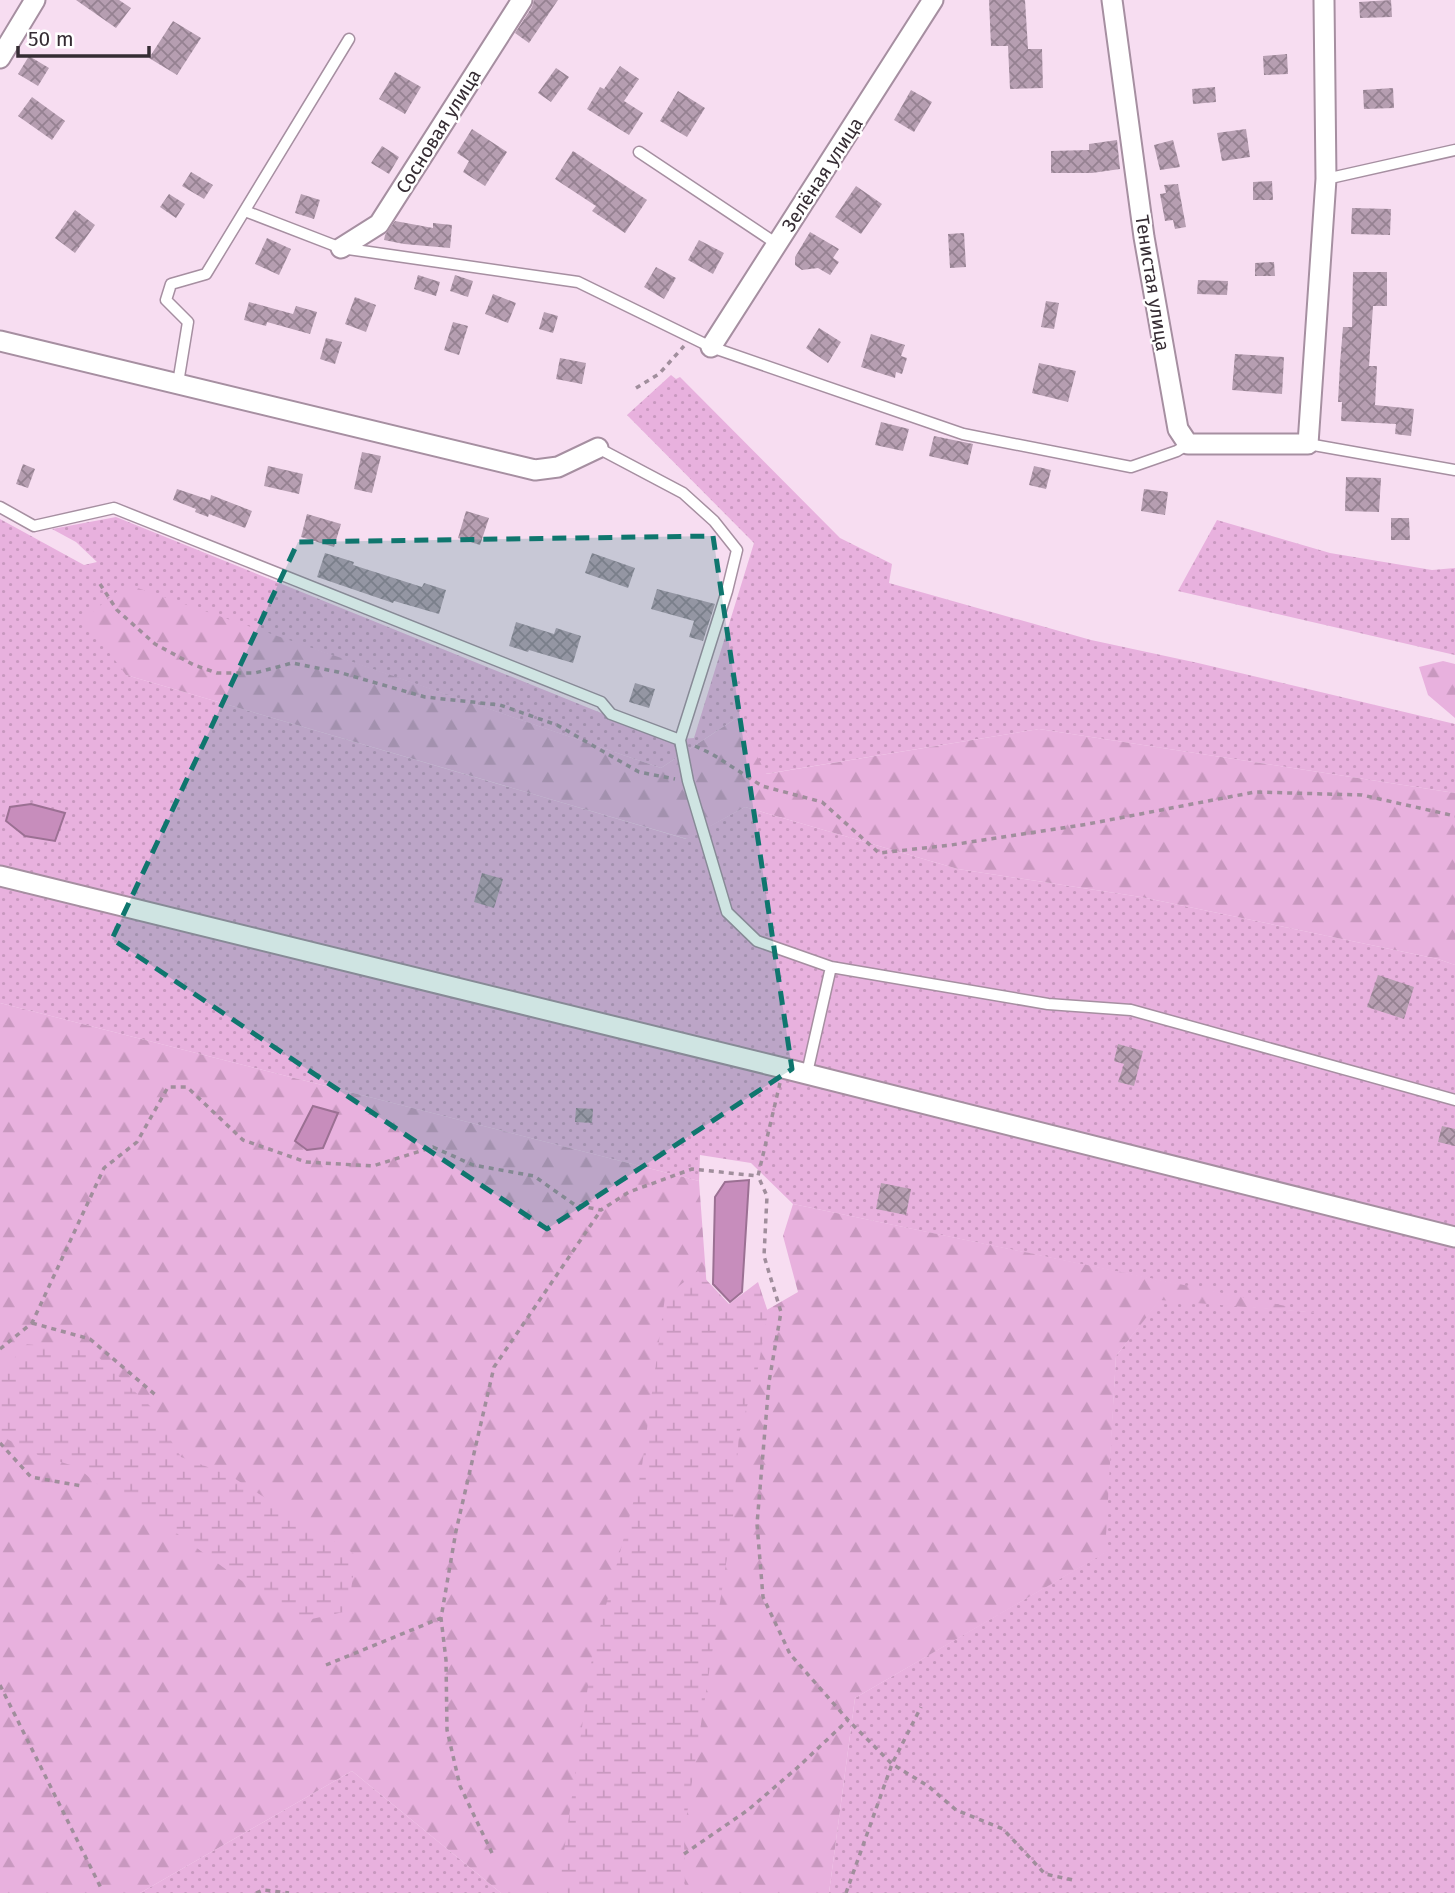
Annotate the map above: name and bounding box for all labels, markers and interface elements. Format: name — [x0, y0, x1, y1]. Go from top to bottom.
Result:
scale bar — [18, 14, 149, 58]
text: 50 m — [28, 26, 74, 52]
street label: Сосновая улица — [391, 65, 486, 198]
street label: Зелёная улица — [777, 113, 868, 236]
street label: Тенистая улица — [1130, 213, 1175, 353]

